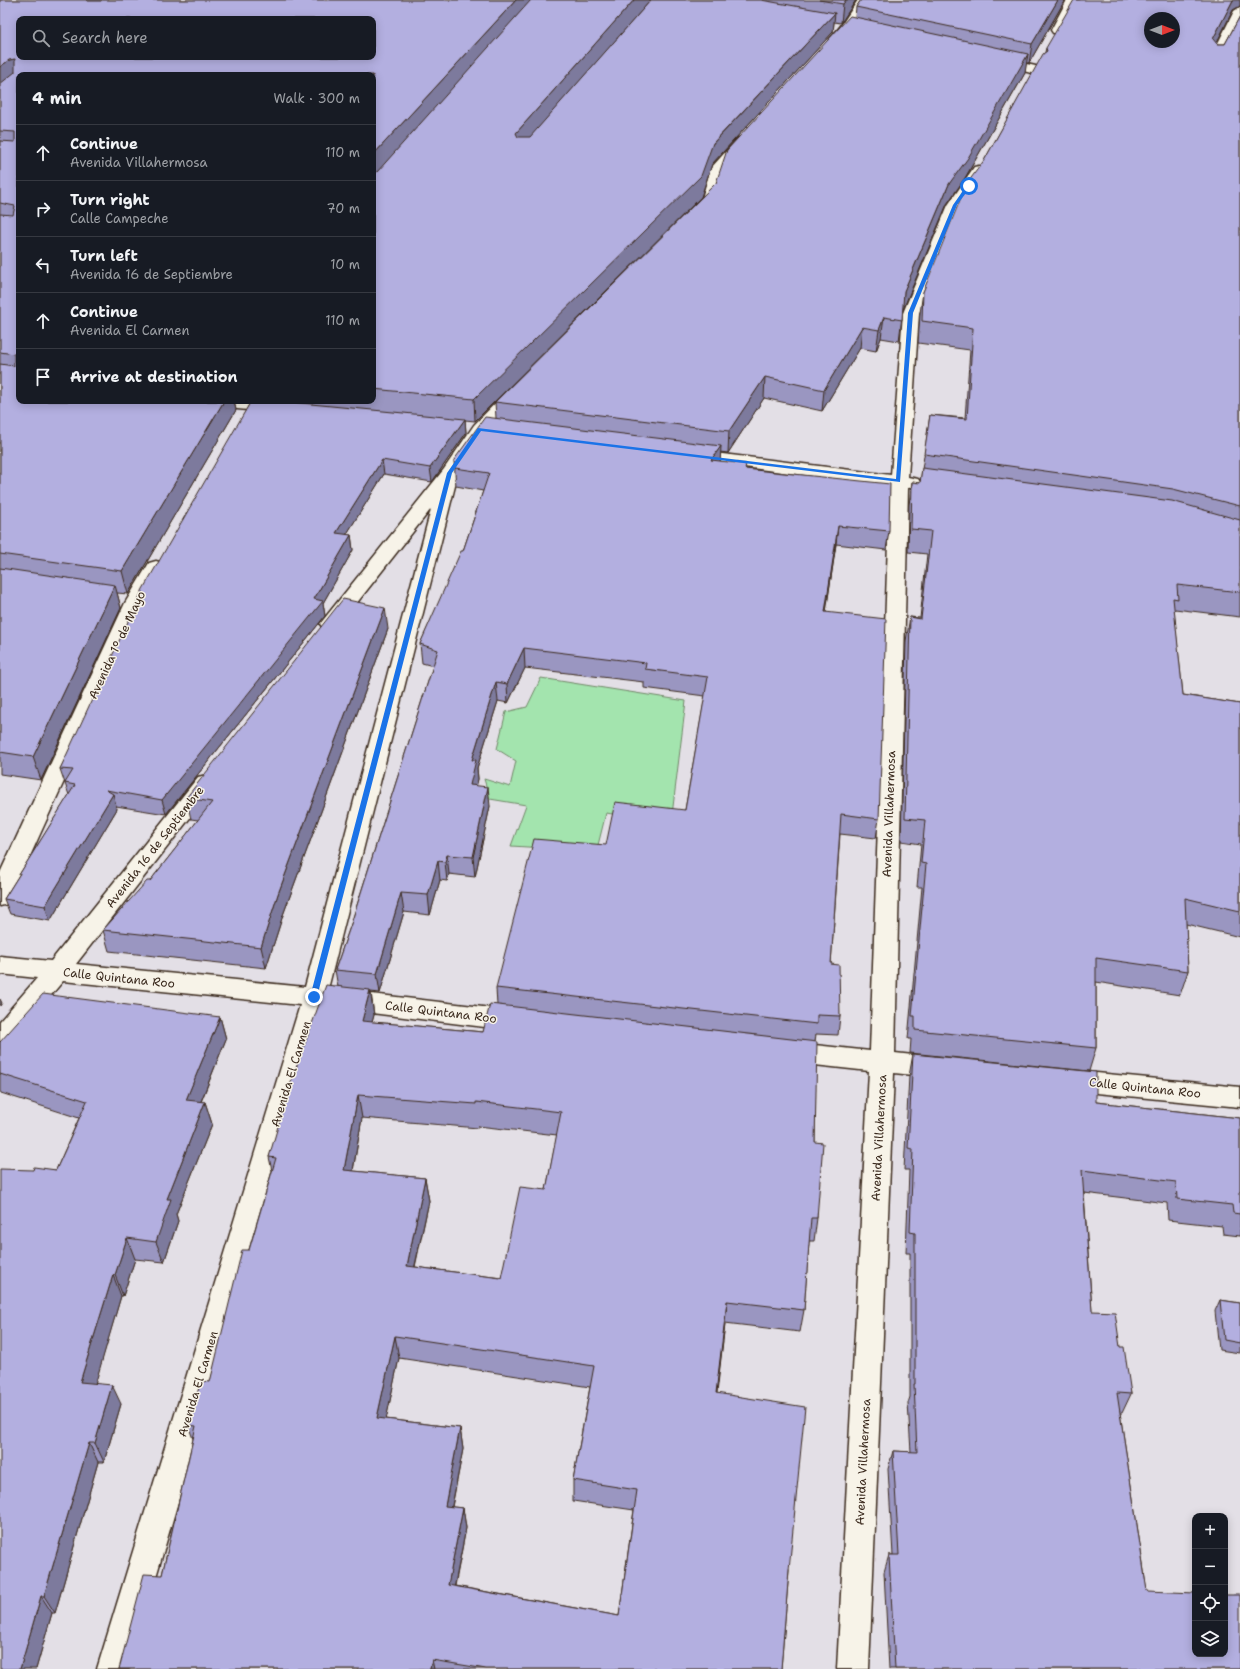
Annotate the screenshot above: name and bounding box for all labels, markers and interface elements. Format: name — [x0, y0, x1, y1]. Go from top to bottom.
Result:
north arrow — [1144, 12, 1180, 48]
search box — [16, 16, 376, 60]
icon: search — [30, 27, 52, 49]
text: Search here — [62, 28, 148, 48]
text: 4 min — [32, 87, 82, 109]
text: Walk · 300 m — [273, 90, 360, 107]
text: Continue — [70, 134, 138, 154]
icon: ahead — [32, 142, 54, 164]
text: 110 m — [325, 144, 360, 161]
text: Avenida Villahermosa — [70, 154, 207, 171]
route start — [960, 177, 978, 195]
text: Turn right — [70, 190, 150, 210]
icon: right — [32, 198, 54, 220]
text: 70 m — [326, 200, 360, 217]
text: Calle Campeche — [70, 210, 169, 227]
text: Turn left — [70, 246, 138, 266]
icon: left — [32, 254, 54, 276]
text: 10 m — [330, 256, 360, 273]
text: Avenida 16 de Septiembre — [70, 266, 233, 283]
text: Continue — [70, 302, 138, 322]
icon: ahead — [32, 310, 54, 332]
text: 110 m — [325, 312, 360, 329]
text: Avenida El Carmen — [70, 322, 189, 339]
icon: arrive — [32, 366, 54, 388]
text: Arrive at destination — [70, 367, 238, 387]
street label: Avenida 1º de Mayo — [85, 588, 149, 702]
street label: Avenida Villahermosa — [879, 750, 899, 878]
street label: Avenida 16 de Septiembre — [102, 783, 208, 911]
street label: Calle Quintana Roo — [62, 964, 176, 992]
route end — [305, 988, 323, 1006]
street label: Calle Quintana Roo — [384, 997, 498, 1027]
street label: Avenida El Carmen — [267, 1019, 315, 1129]
street label: Avenida Villahermosa — [868, 1074, 890, 1202]
street label: Calle Quintana Roo — [1088, 1074, 1202, 1102]
street label: Avenida El Carmen — [174, 1329, 222, 1439]
street label: Avenida Villahermosa — [852, 1398, 874, 1526]
map controls — [1192, 1513, 1228, 1657]
button: + — [1192, 1513, 1228, 1549]
button: − — [1192, 1549, 1228, 1585]
button: locate — [1192, 1585, 1228, 1621]
button: layers — [1192, 1621, 1228, 1657]

